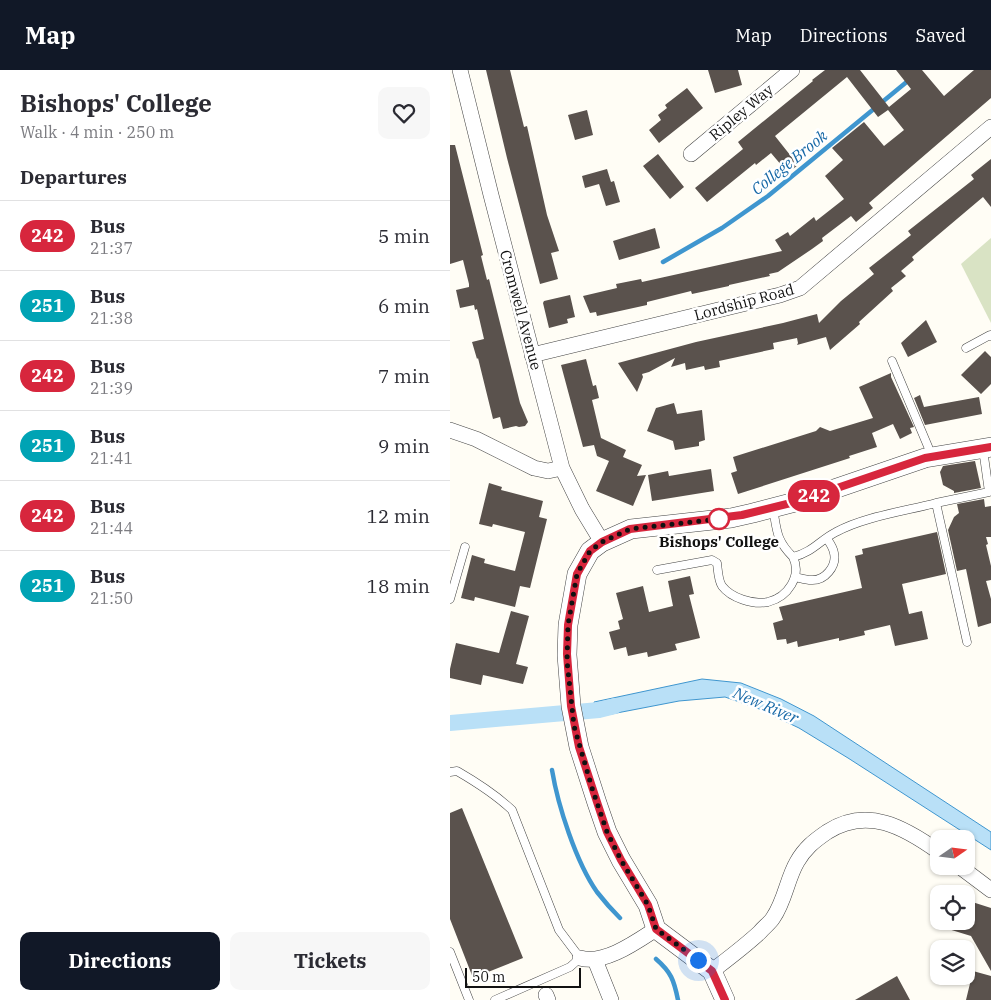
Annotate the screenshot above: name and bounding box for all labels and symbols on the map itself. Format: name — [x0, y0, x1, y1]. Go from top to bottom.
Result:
street label: Ripley Way — [705, 80, 777, 144]
water label: College Brook — [747, 125, 832, 199]
street label: Cromwell Avenue — [496, 248, 546, 372]
street label: Lordship Road — [692, 279, 796, 325]
line badge: 242 — [785, 480, 843, 512]
marker: Bishops' College — [708, 508, 730, 530]
place label: Bishops' College — [659, 532, 779, 551]
water label: New River — [729, 682, 803, 728]
north arrow — [930, 830, 975, 875]
your location — [686, 948, 711, 973]
scale bar — [465, 965, 581, 988]

